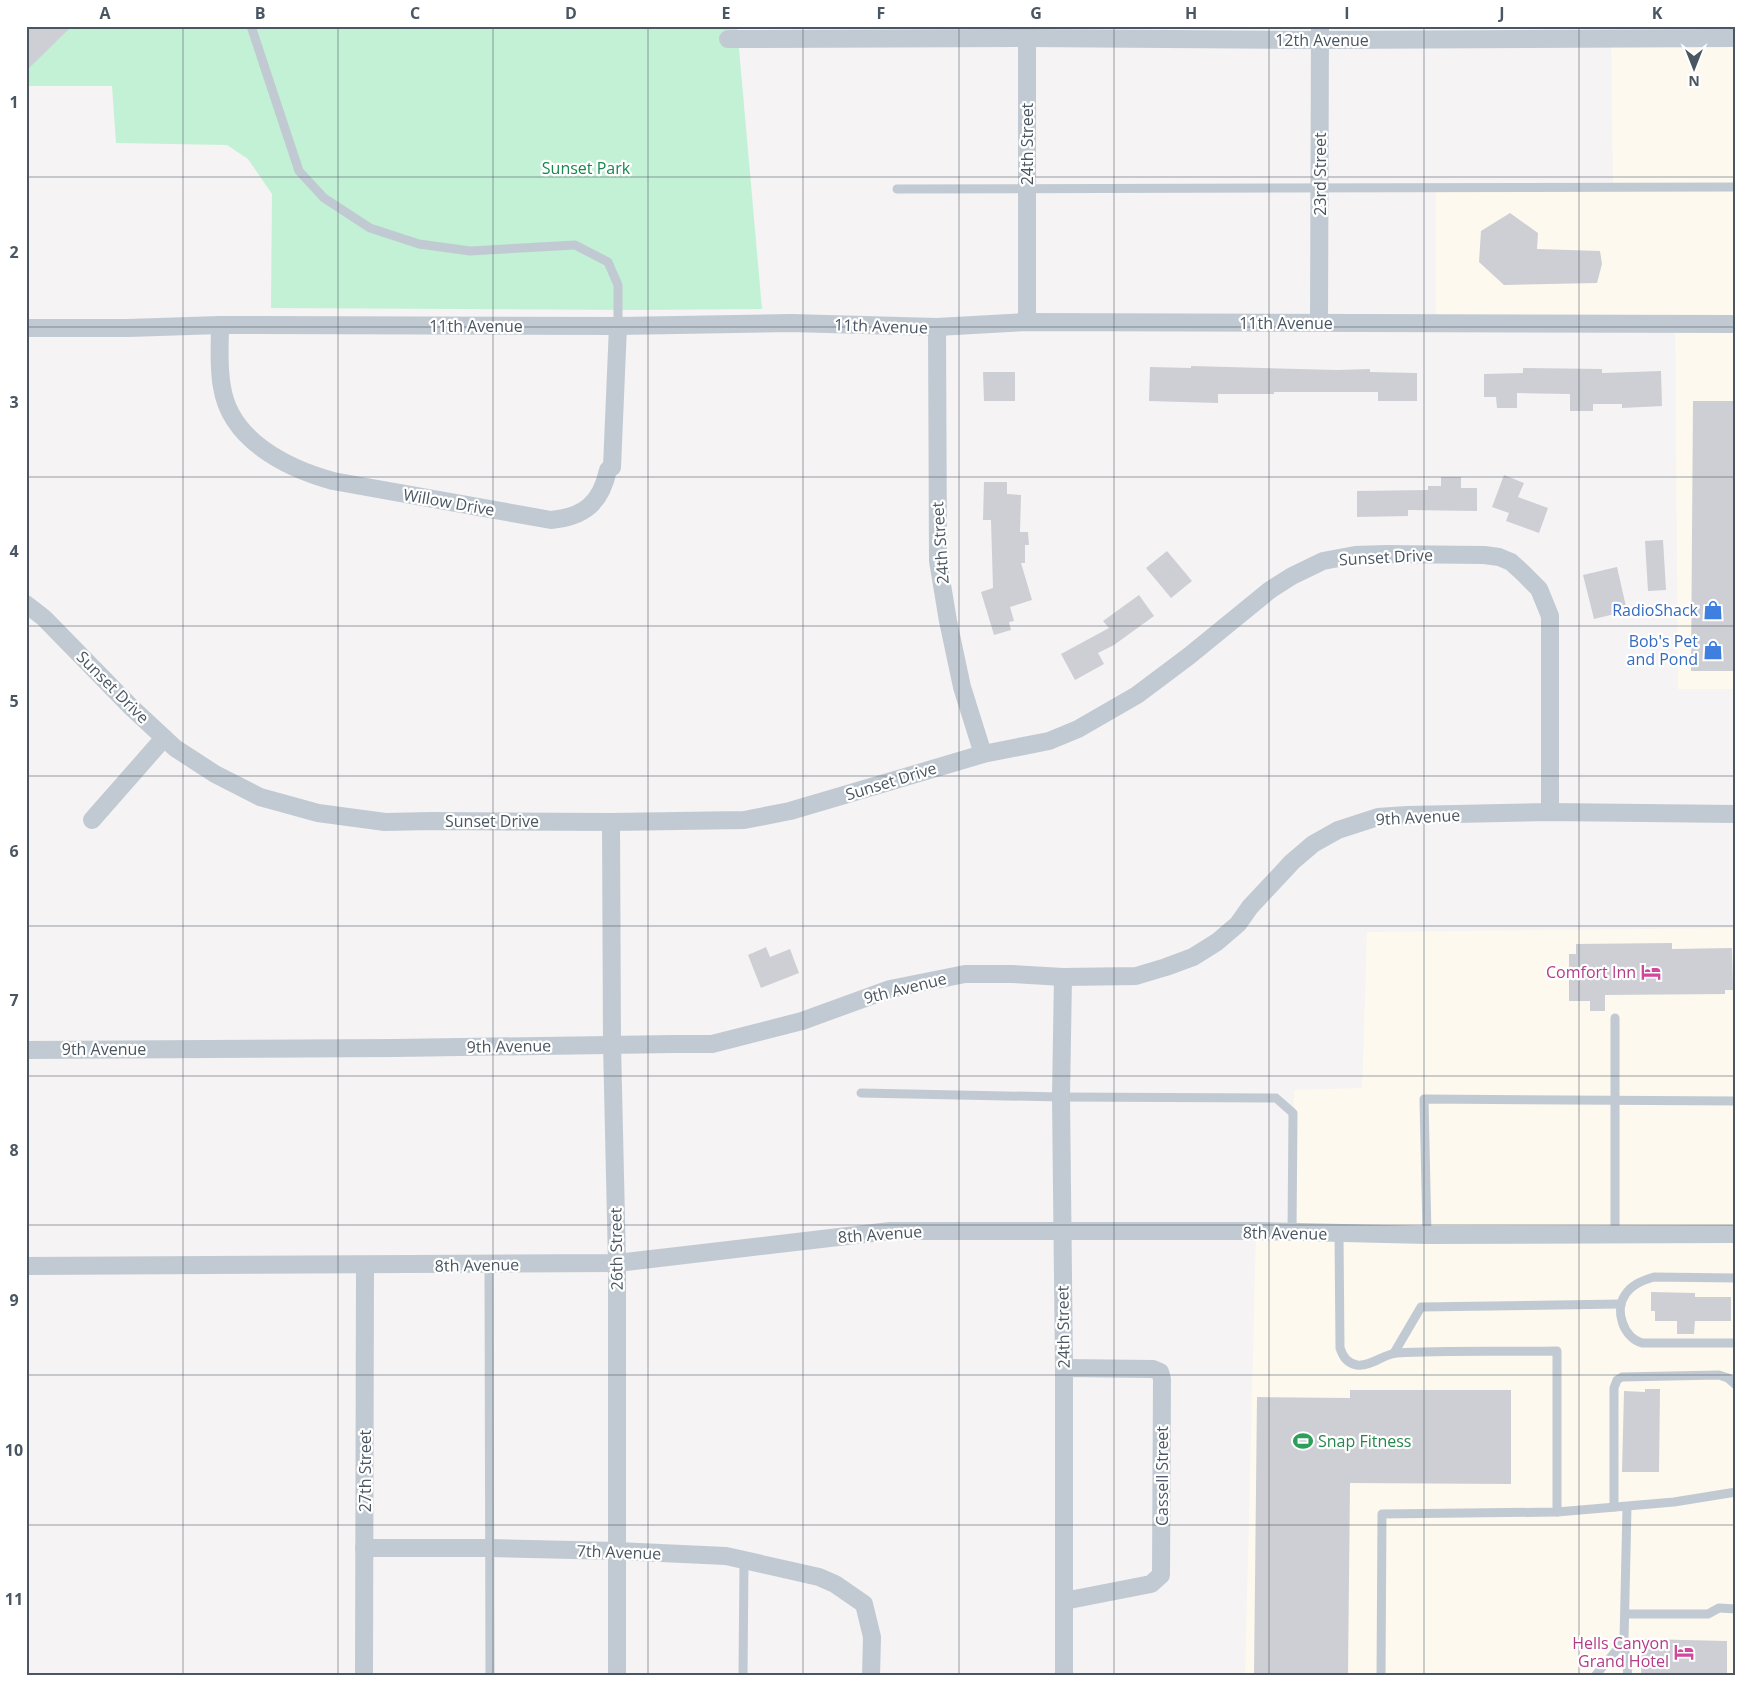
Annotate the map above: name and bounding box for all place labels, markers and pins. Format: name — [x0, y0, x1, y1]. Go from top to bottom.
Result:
place label: RadioShack — [1612, 599, 1699, 621]
shop icon: RadioShack — [1702, 599, 1724, 621]
place label: Bob's Pet and Pond — [1627, 630, 1698, 670]
shop icon: Bob's Pet and Pond — [1702, 639, 1724, 661]
place label: Comfort Inn — [1546, 961, 1636, 983]
hotel icon: Comfort Inn — [1640, 961, 1662, 983]
sports icon: Snap Fitness — [1292, 1430, 1314, 1452]
place label: Snap Fitness — [1318, 1430, 1411, 1452]
place label: Hells Canyon Grand Hotel — [1572, 1632, 1669, 1672]
hotel icon: Hells Canyon Grand Hotel — [1673, 1641, 1695, 1663]

